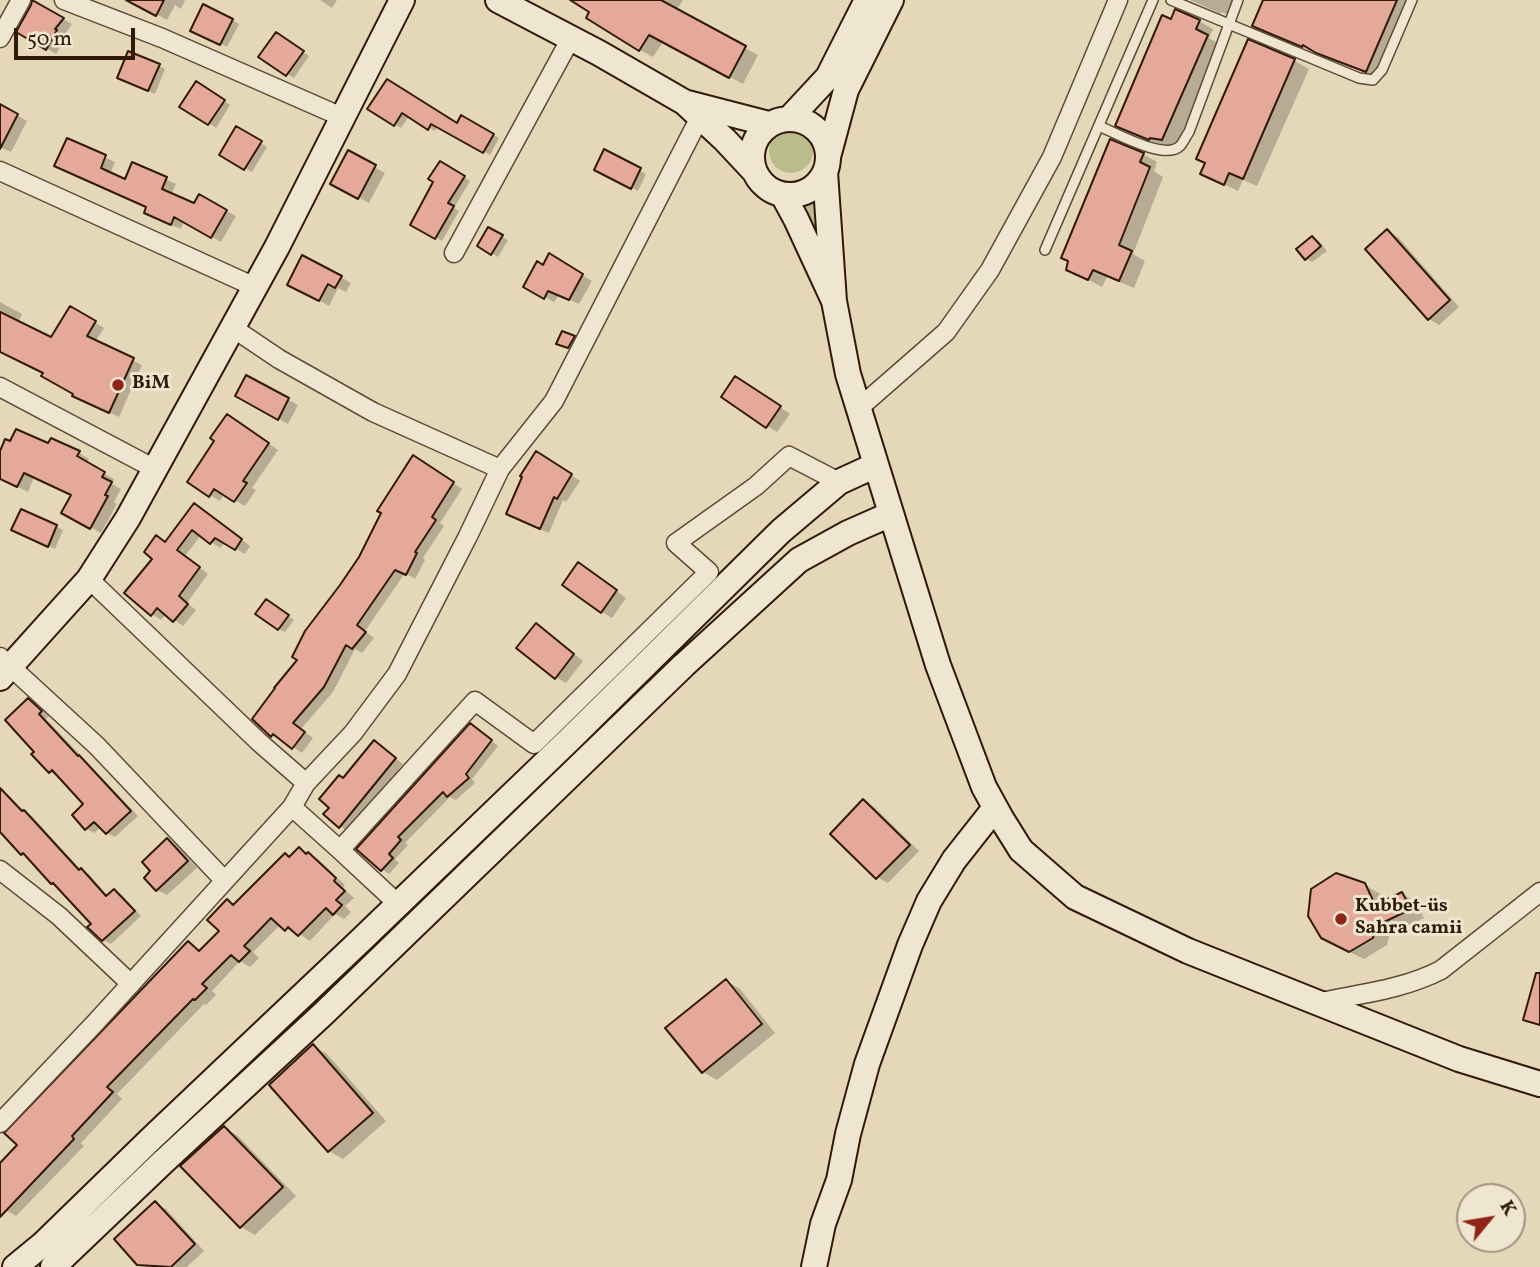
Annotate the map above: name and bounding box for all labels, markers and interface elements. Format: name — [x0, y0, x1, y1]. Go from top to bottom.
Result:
scale bar — [18, 14, 138, 58]
text: 50 m — [27, 25, 72, 54]
place label: BiM — [132, 374, 170, 396]
marker: BiM — [110, 377, 126, 393]
place label: Kubbet-üs Sahra camii — [1355, 897, 1463, 941]
marker: Kubbet-üs Sahra camii — [1333, 911, 1349, 927]
north arrow — [1456, 1183, 1526, 1253]
text: K — [1493, 1196, 1522, 1221]

